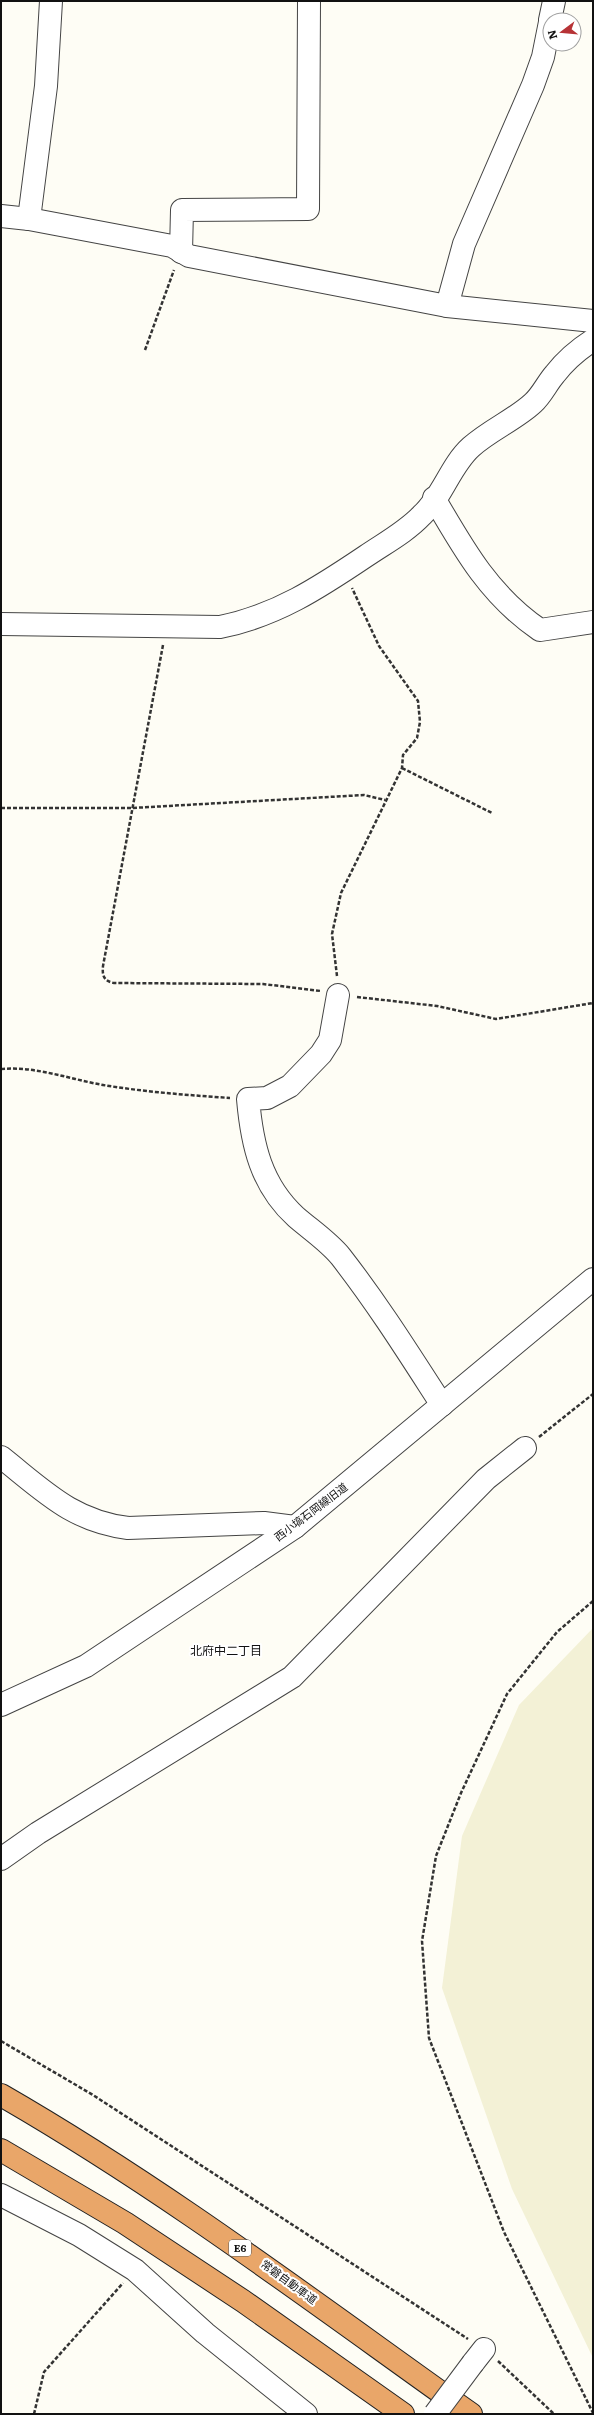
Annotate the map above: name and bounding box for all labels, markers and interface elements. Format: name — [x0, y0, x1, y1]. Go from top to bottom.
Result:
north arrow — [542, 12, 582, 52]
text: N — [542, 28, 560, 42]
street label: 西小塙石岡線旧道 — [270, 1478, 350, 1544]
district label: 北府中二丁目 — [190, 1641, 262, 1659]
road number: E6 — [229, 2240, 251, 2256]
street label: 常磐自動車道 — [258, 2255, 321, 2307]

